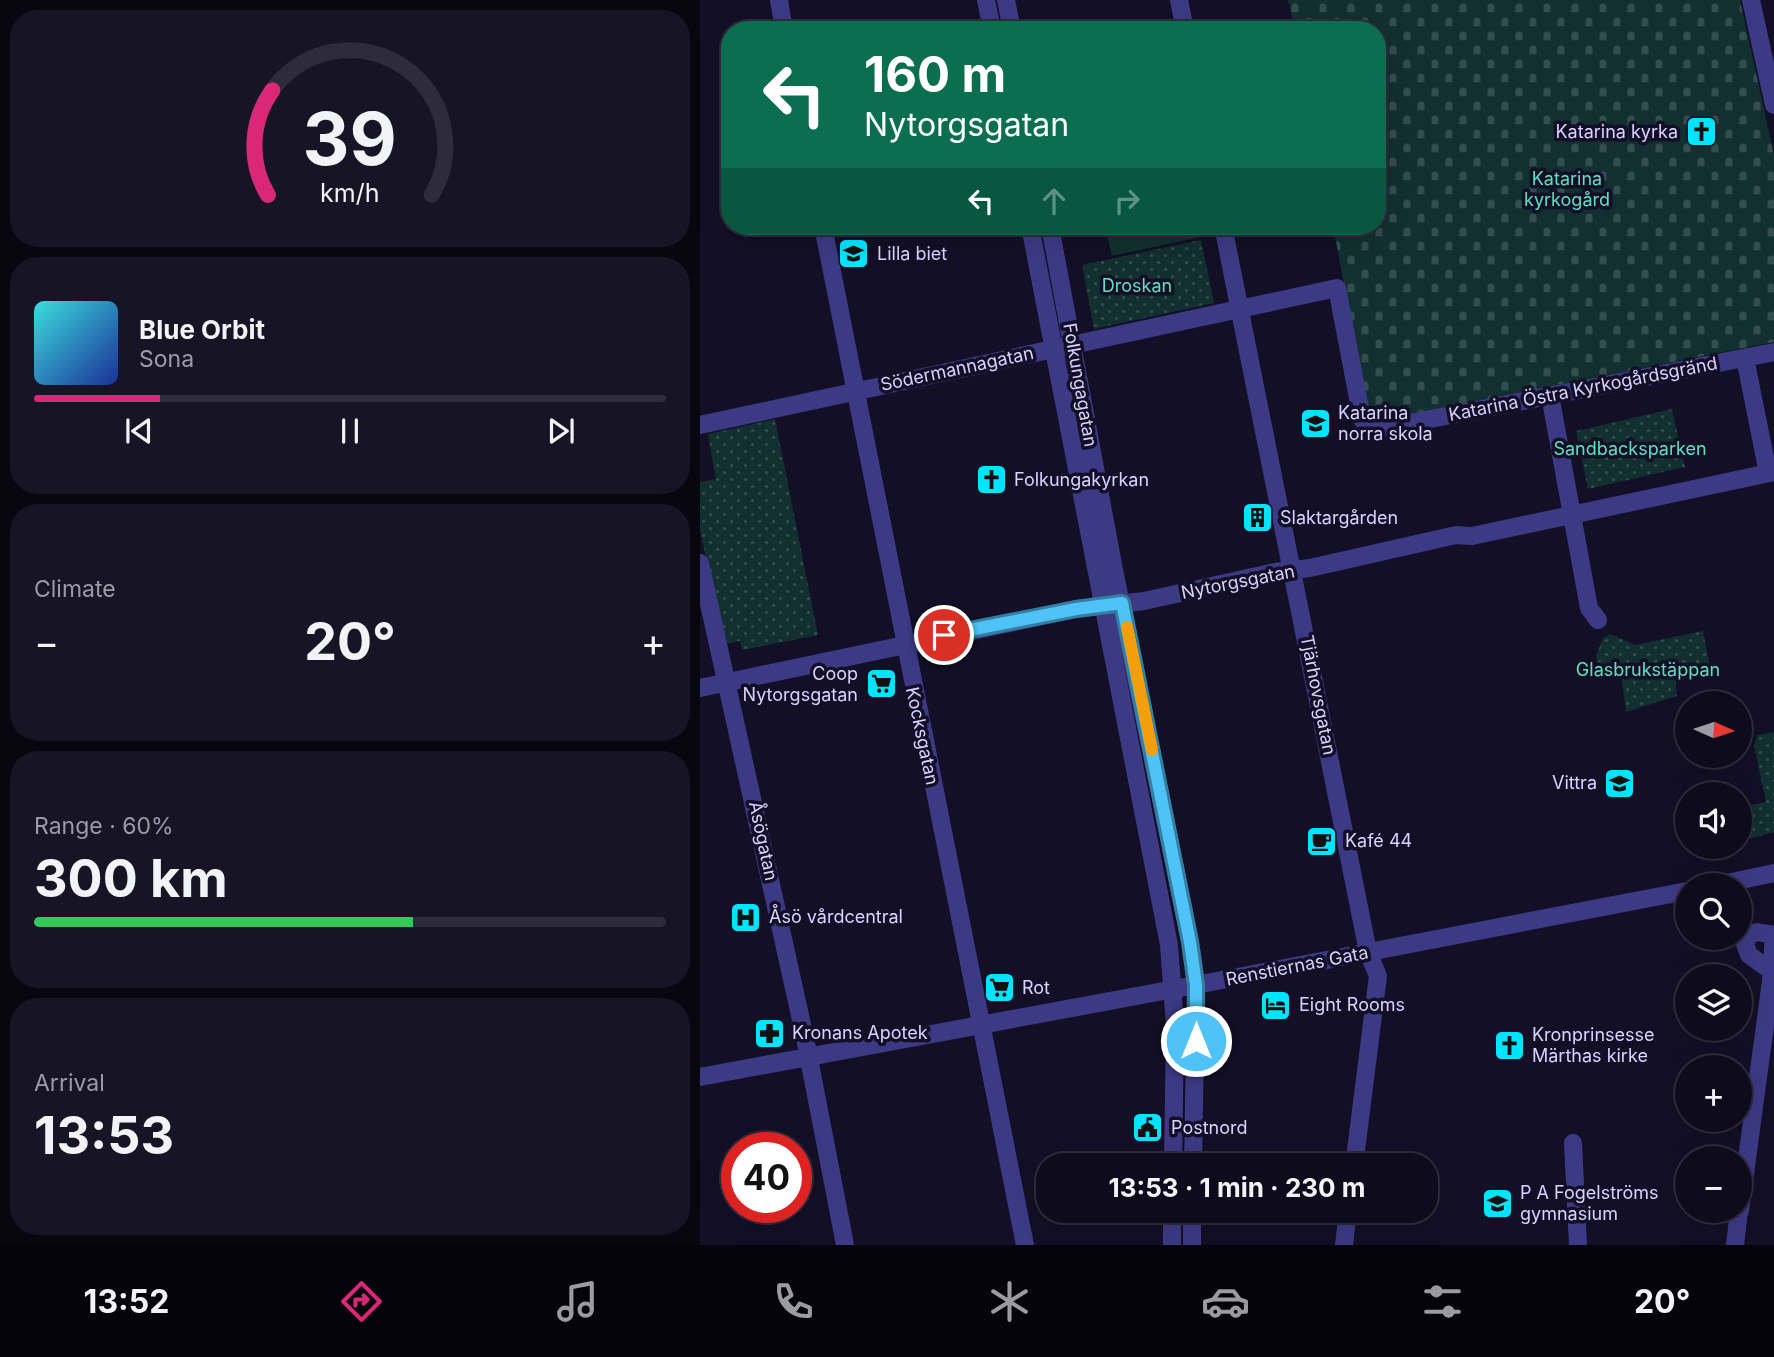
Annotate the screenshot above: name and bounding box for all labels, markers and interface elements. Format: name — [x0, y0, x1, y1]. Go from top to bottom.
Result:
text: 160 m — [864, 45, 1006, 104]
icon: left — [749, 49, 840, 140]
text: 39 — [303, 94, 397, 183]
text: Nytorgsgatan — [864, 105, 1069, 144]
church icon: Katarina kyrka — [1684, 115, 1718, 149]
place label: Katarina kyrka — [1555, 121, 1678, 142]
park label: Katarina kyrkogård — [1524, 168, 1610, 210]
text: km/h — [320, 177, 380, 207]
icon: left — [962, 182, 1000, 220]
icon: ahead — [1035, 182, 1073, 220]
icon: right — [1108, 182, 1146, 220]
school or university icon: Lilla biet — [837, 237, 871, 271]
place label: Lilla biet — [877, 243, 947, 264]
park label: Droskan — [1102, 275, 1172, 296]
text: Blue Orbit — [139, 314, 265, 345]
street label: Folkungagatan — [1059, 321, 1102, 448]
street label: Södermannagatan — [878, 342, 1035, 395]
text: Sona — [139, 345, 194, 373]
street label: Katarina Östra Kyrkogårdsgränd — [1447, 351, 1719, 425]
place label: Katarina norra skola — [1338, 402, 1433, 444]
school or university icon: Katarina norra skola — [1298, 406, 1332, 440]
icon: previous — [120, 412, 158, 450]
icon: pause — [331, 412, 369, 450]
icon: next — [542, 412, 580, 450]
park label: Sandbacksparken — [1553, 438, 1707, 459]
church icon: Folkungakyrkan — [974, 463, 1008, 497]
place label: Folkungakyrkan — [1014, 469, 1149, 490]
building icon: Slaktargården — [1240, 501, 1274, 535]
place label: Slaktargården — [1280, 507, 1398, 528]
street label: Nytorgsgatan — [1179, 560, 1297, 603]
text: Climate — [34, 575, 116, 603]
pin — [914, 605, 974, 665]
text: 20° — [304, 610, 396, 673]
icon: arrive — [925, 616, 963, 654]
text: − — [34, 619, 59, 665]
text: + — [641, 619, 666, 665]
street label: Tjärhovsgatan — [1297, 633, 1340, 757]
park label: Glasbrukstäppan — [1576, 659, 1720, 680]
place label: Coop Nytorgsgatan — [743, 663, 858, 705]
supermarket icon: Coop Nytorgsgatan — [864, 667, 898, 701]
street label: Kocksgatan — [902, 685, 943, 787]
north arrow — [1675, 691, 1752, 768]
map controls — [1675, 691, 1752, 1223]
school or university icon: Vittra — [1603, 766, 1637, 800]
place label: Vittra — [1552, 772, 1597, 793]
button: sound — [1675, 782, 1752, 859]
street label: Åsögatan — [745, 799, 784, 882]
text: Range · 60% — [34, 812, 174, 840]
cafe icon: Kafé 44 — [1305, 824, 1339, 858]
place label: Kafé 44 — [1345, 830, 1412, 851]
text: 300 km — [34, 847, 228, 910]
button: search — [1675, 873, 1752, 950]
hospital icon: Åsö vårdcentral — [729, 900, 763, 934]
place label: Åsö vårdcentral — [769, 904, 903, 927]
street label: Renstiernas Gata — [1224, 941, 1370, 990]
button: layers — [1675, 964, 1752, 1041]
supermarket icon: Rot — [982, 971, 1016, 1005]
place label: Rot — [1022, 977, 1050, 998]
hotel icon: Eight Rooms — [1259, 988, 1293, 1022]
place label: Eight Rooms — [1299, 994, 1405, 1015]
position arrow — [1159, 1004, 1233, 1078]
pharmacy icon: Kronans Apotek — [752, 1016, 786, 1050]
place label: Kronans Apotek — [792, 1022, 928, 1043]
place label: Kronprinsesse Märthas kirke — [1532, 1024, 1655, 1066]
church icon: Kronprinsesse Märthas kirke — [1492, 1028, 1526, 1062]
button: + — [1675, 1055, 1752, 1132]
text: Arrival — [34, 1069, 105, 1097]
text: 13:53 — [34, 1104, 174, 1167]
public building icon: Postnord — [1131, 1111, 1165, 1145]
place label: Postnord — [1171, 1117, 1248, 1138]
speed limit sign: 40 — [721, 1132, 812, 1223]
button: − — [1675, 1146, 1752, 1223]
text: 13:53 · 1 min · 230 m — [1109, 1172, 1365, 1203]
place label: P A Fogelströms gymnasium — [1520, 1182, 1659, 1224]
school or university icon: P A Fogelströms gymnasium — [1480, 1186, 1514, 1220]
icon: directions — [337, 1277, 386, 1326]
icon: music — [553, 1277, 602, 1326]
icon: phone — [769, 1277, 818, 1326]
icon: climate — [985, 1277, 1034, 1326]
icon: car — [1201, 1277, 1250, 1326]
icon: filters — [1418, 1277, 1467, 1326]
text: 13:52 — [84, 1282, 169, 1321]
text: 20° — [1634, 1282, 1690, 1321]

